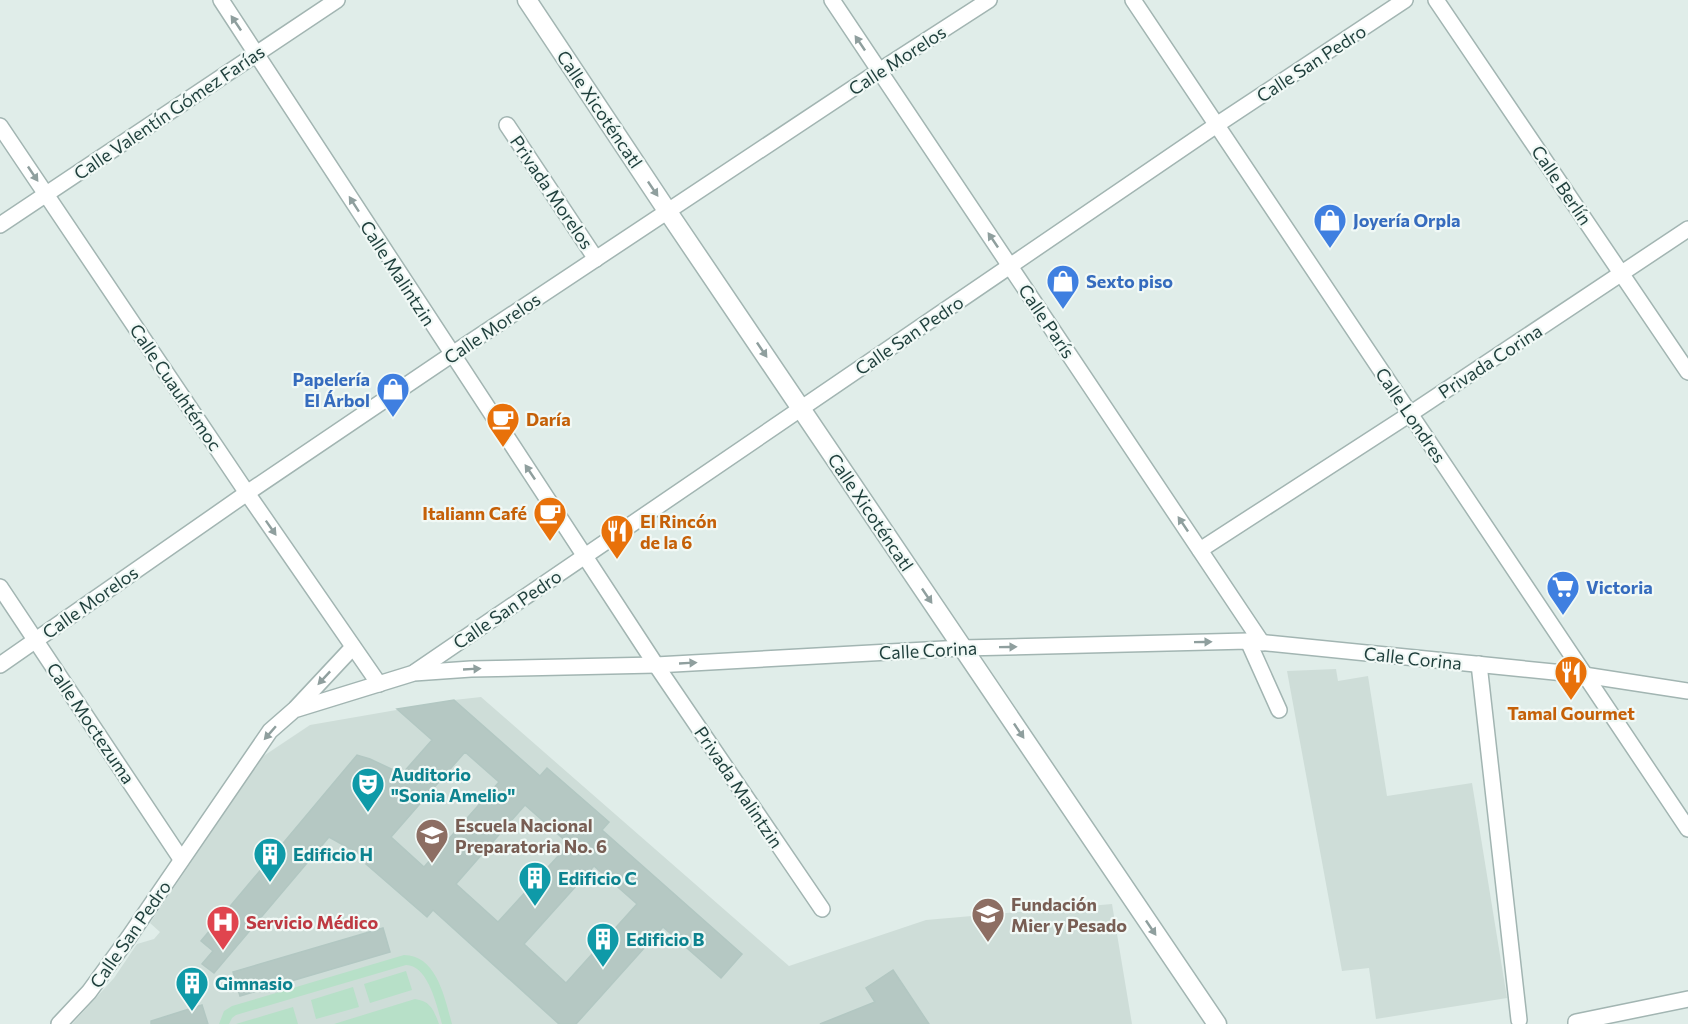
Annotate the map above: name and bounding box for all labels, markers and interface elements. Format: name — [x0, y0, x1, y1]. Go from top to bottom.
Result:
one-way arrow — [231, 15, 242, 31]
street label: Calle San Pedro — [1252, 19, 1370, 107]
street label: Calle Morelos — [844, 20, 950, 100]
one-way arrow — [855, 35, 866, 52]
street label: Calle Valentín Gómez Farías — [70, 40, 268, 184]
street label: Calle Xicoténcatl — [552, 46, 648, 172]
street label: Privada Morelos — [506, 131, 598, 253]
street label: Calle Berlín — [1527, 141, 1597, 229]
one-way arrow — [27, 166, 38, 182]
one-way arrow — [647, 181, 658, 197]
one-way arrow — [349, 196, 360, 212]
shop icon: Joyería Orpla — [1312, 202, 1348, 249]
place label: Joyería Orpla — [1353, 209, 1461, 231]
street label: Calle Malintzin — [356, 216, 440, 330]
one-way arrow — [988, 232, 999, 248]
shop icon: Sexto piso — [1045, 263, 1081, 310]
place label: Sexto piso — [1086, 270, 1173, 292]
street label: Calle París — [1014, 280, 1080, 362]
street label: Calle Morelos — [440, 288, 544, 368]
street label: Calle San Pedro — [851, 291, 967, 379]
street label: Calle Cuauhtémoc — [125, 319, 227, 455]
street label: Privada Corina — [1434, 319, 1546, 403]
one-way arrow — [756, 342, 767, 358]
street label: Calle Londres — [1371, 363, 1451, 467]
place label: Papelería El Árbol — [292, 368, 370, 411]
shop icon: Papelería El Árbol — [375, 371, 411, 418]
cafe icon: Daría — [485, 401, 521, 448]
place label: Daría — [526, 408, 571, 430]
street label: Calle Xicoténcatl — [823, 449, 919, 575]
one-way arrow — [524, 465, 536, 481]
cafe icon: Italiann Café — [532, 495, 568, 542]
place label: Italiann Café — [422, 502, 527, 524]
place label: El Rincón de la 6 — [640, 510, 717, 553]
restaurant icon: El Rincón de la 6 — [599, 513, 635, 560]
one-way arrow — [1177, 516, 1188, 533]
one-way arrow — [265, 519, 277, 535]
street label: Calle Morelos — [38, 561, 142, 643]
street label: Calle San Pedro — [449, 565, 565, 653]
supermarket icon: Victoria — [1545, 569, 1581, 616]
place label: Victoria — [1586, 576, 1653, 598]
one-way arrow — [922, 588, 933, 604]
street label: Calle Corina — [878, 636, 978, 664]
one-way arrow — [1194, 638, 1213, 647]
one-way arrow — [999, 642, 1018, 652]
street label: Calle Corina — [1363, 642, 1463, 674]
restaurant icon: Tamal Gourmet — [1553, 654, 1589, 701]
street label: Calle Moctezuma — [42, 658, 140, 788]
one-way arrow — [678, 659, 697, 668]
one-way arrow — [462, 665, 481, 674]
one-way arrow — [317, 671, 331, 686]
place label: Tamal Gourmet — [1507, 702, 1635, 724]
street label: Privada Malintzin — [690, 722, 788, 852]
one-way arrow — [1013, 723, 1024, 740]
one-way arrow — [263, 725, 277, 740]
place label: Auditorio "Sonia Amelio" — [391, 763, 516, 806]
theatre icon: Auditorio "Sonia Amelio" — [350, 766, 386, 813]
place label: Escuela Nacional Preparatoria No. 6 — [455, 814, 607, 857]
school or university icon: Escuela Nacional Preparatoria No. 6 — [414, 817, 450, 864]
building icon: Edificio H — [252, 836, 288, 883]
place label: Edificio H — [293, 843, 373, 865]
building icon: Edificio C — [517, 860, 553, 907]
place label: Edificio C — [558, 867, 637, 889]
street label: Calle San Pedro — [85, 876, 175, 992]
place label: Fundación Mier y Pesado — [1011, 893, 1127, 936]
school or university icon: Fundación Mier y Pesado — [970, 896, 1006, 943]
hospital icon: Servicio Médico — [205, 904, 241, 951]
place label: Servicio Médico — [246, 911, 378, 933]
one-way arrow — [1146, 919, 1157, 936]
building icon: Edificio B — [585, 921, 621, 968]
place label: Edificio B — [626, 928, 705, 950]
building icon: Gimnasio — [174, 965, 210, 1012]
place label: Gimnasio — [215, 972, 293, 994]

